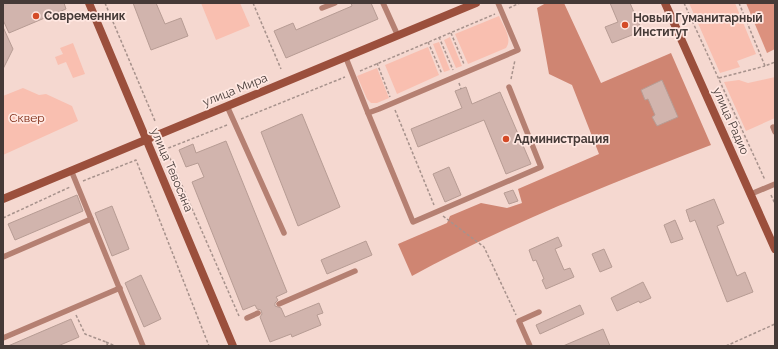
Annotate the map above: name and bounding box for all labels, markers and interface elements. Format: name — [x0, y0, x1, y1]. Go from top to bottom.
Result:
place label: Современник — [44, 9, 126, 23]
marker: Современник — [31, 11, 41, 21]
place label: Новый Гуманитарный Институт — [633, 11, 763, 39]
marker: Новый Гуманитарный Институт — [620, 20, 630, 30]
street label: улица Мира — [201, 71, 269, 109]
street label: улица Радио — [710, 85, 752, 157]
park label: Сквер — [9, 111, 45, 125]
street label: улица Тевосяна — [148, 126, 196, 214]
place label: Администрация — [514, 132, 609, 146]
marker: Администрация — [501, 134, 511, 144]

